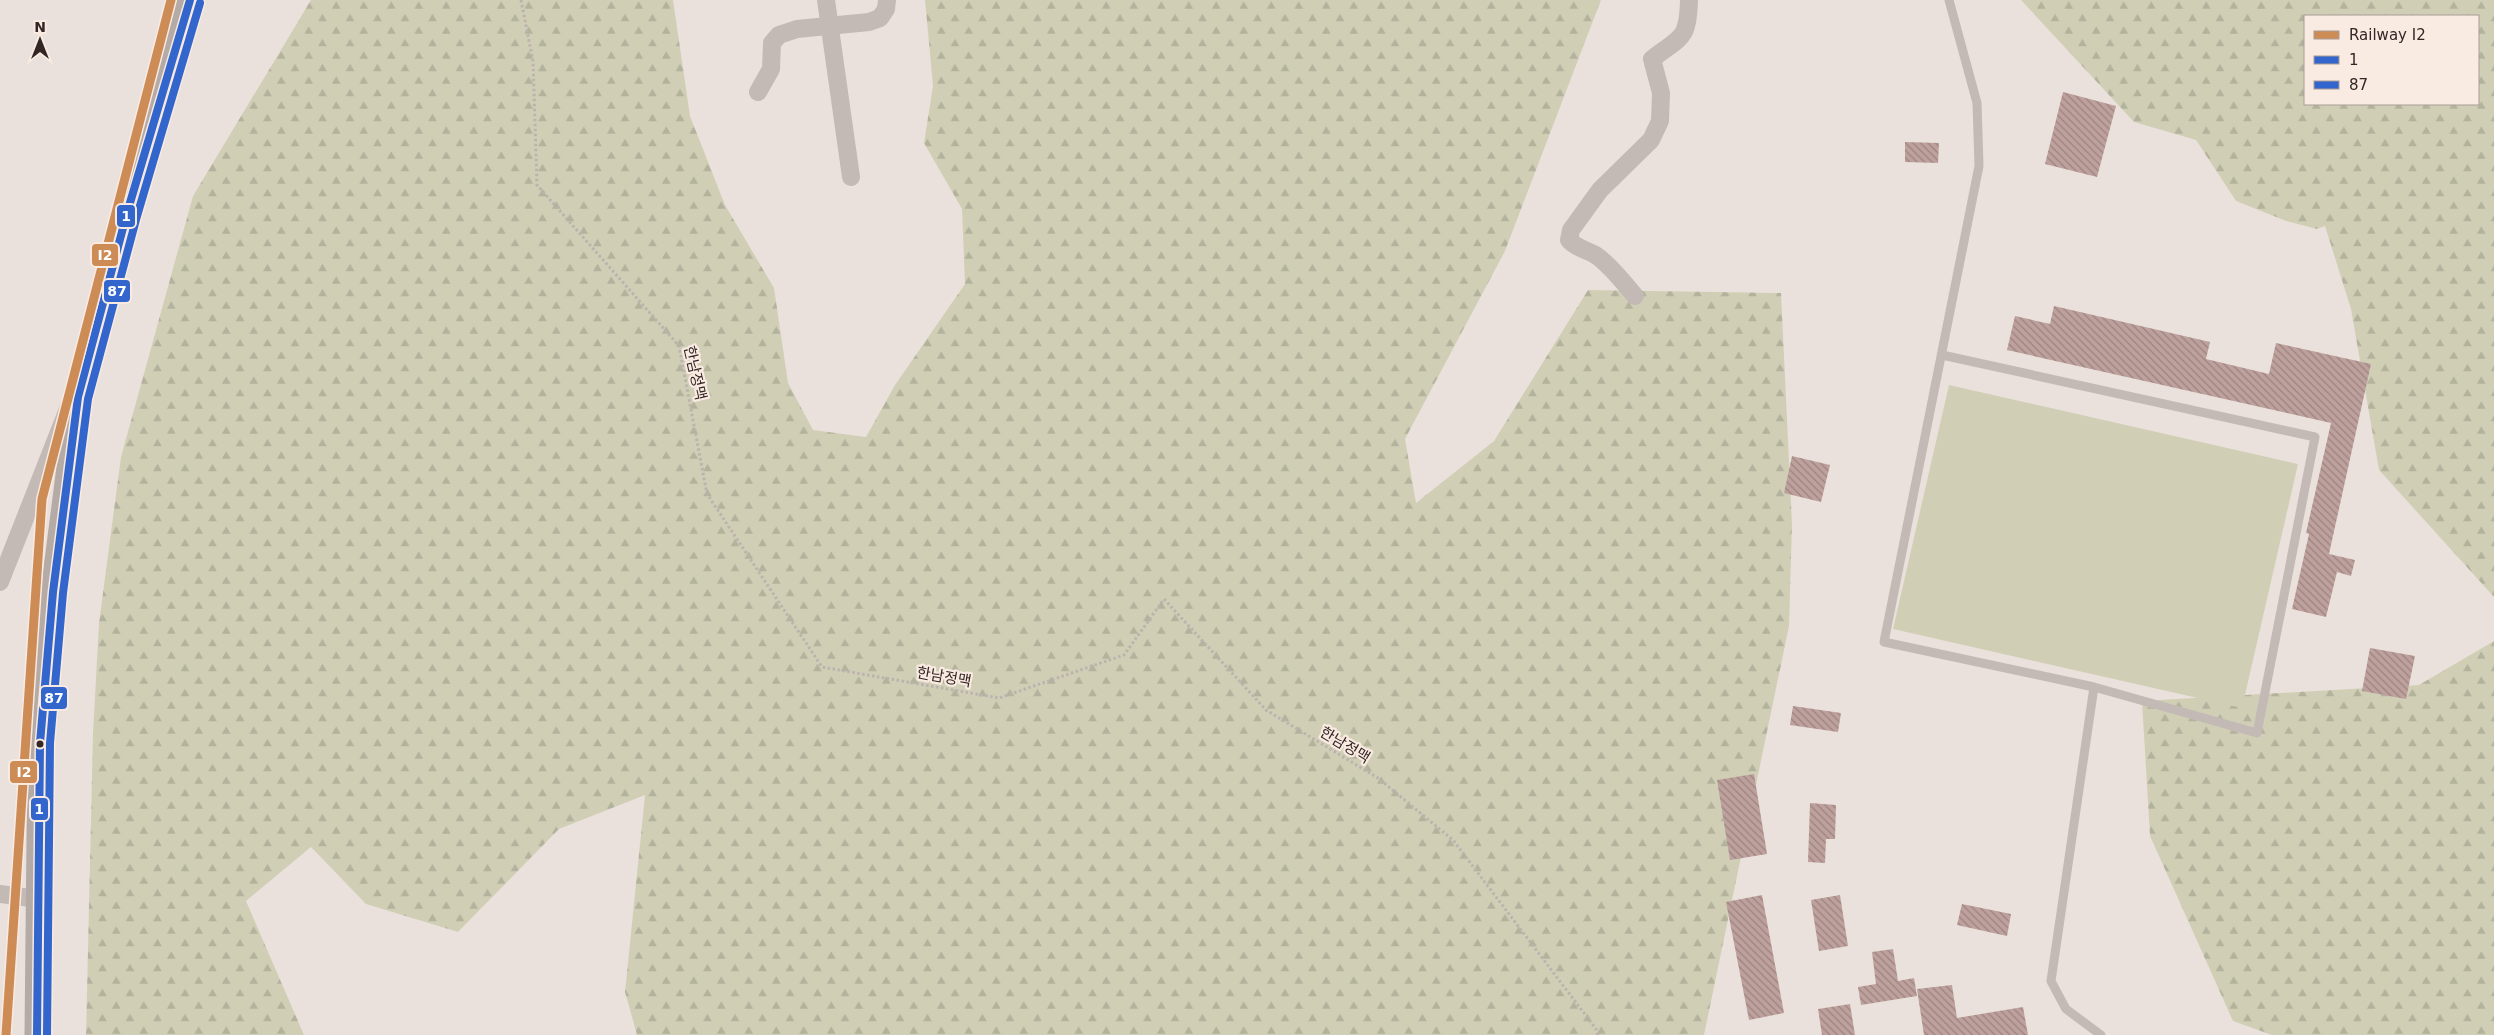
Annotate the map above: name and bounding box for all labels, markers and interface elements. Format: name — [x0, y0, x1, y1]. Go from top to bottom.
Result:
north arrow — [15, 15, 65, 65]
legend — [2304, 15, 2479, 105]
text: N — [34, 19, 46, 35]
text: Railway I2 — [2349, 26, 2426, 44]
text: 1 — [2349, 51, 2359, 69]
text: 87 — [2349, 76, 2368, 94]
line badge: 1 — [116, 204, 136, 228]
text: 1 — [121, 208, 131, 224]
line badge: I2 — [91, 243, 119, 267]
text: I2 — [98, 247, 112, 263]
line badge: 87 — [103, 279, 131, 303]
text: 87 — [107, 283, 127, 299]
street label: 한남정맥 — [680, 344, 710, 402]
street label: 한남정맥 — [915, 663, 973, 691]
line badge: 87 — [40, 686, 68, 710]
text: 87 — [44, 690, 64, 706]
street label: 한남정맥 — [1317, 723, 1373, 767]
unlabelled marker — [35, 739, 45, 749]
line badge: I2 — [9, 760, 38, 784]
text: I2 — [17, 764, 31, 780]
line badge: 1 — [30, 797, 49, 821]
text: 1 — [34, 801, 44, 817]

